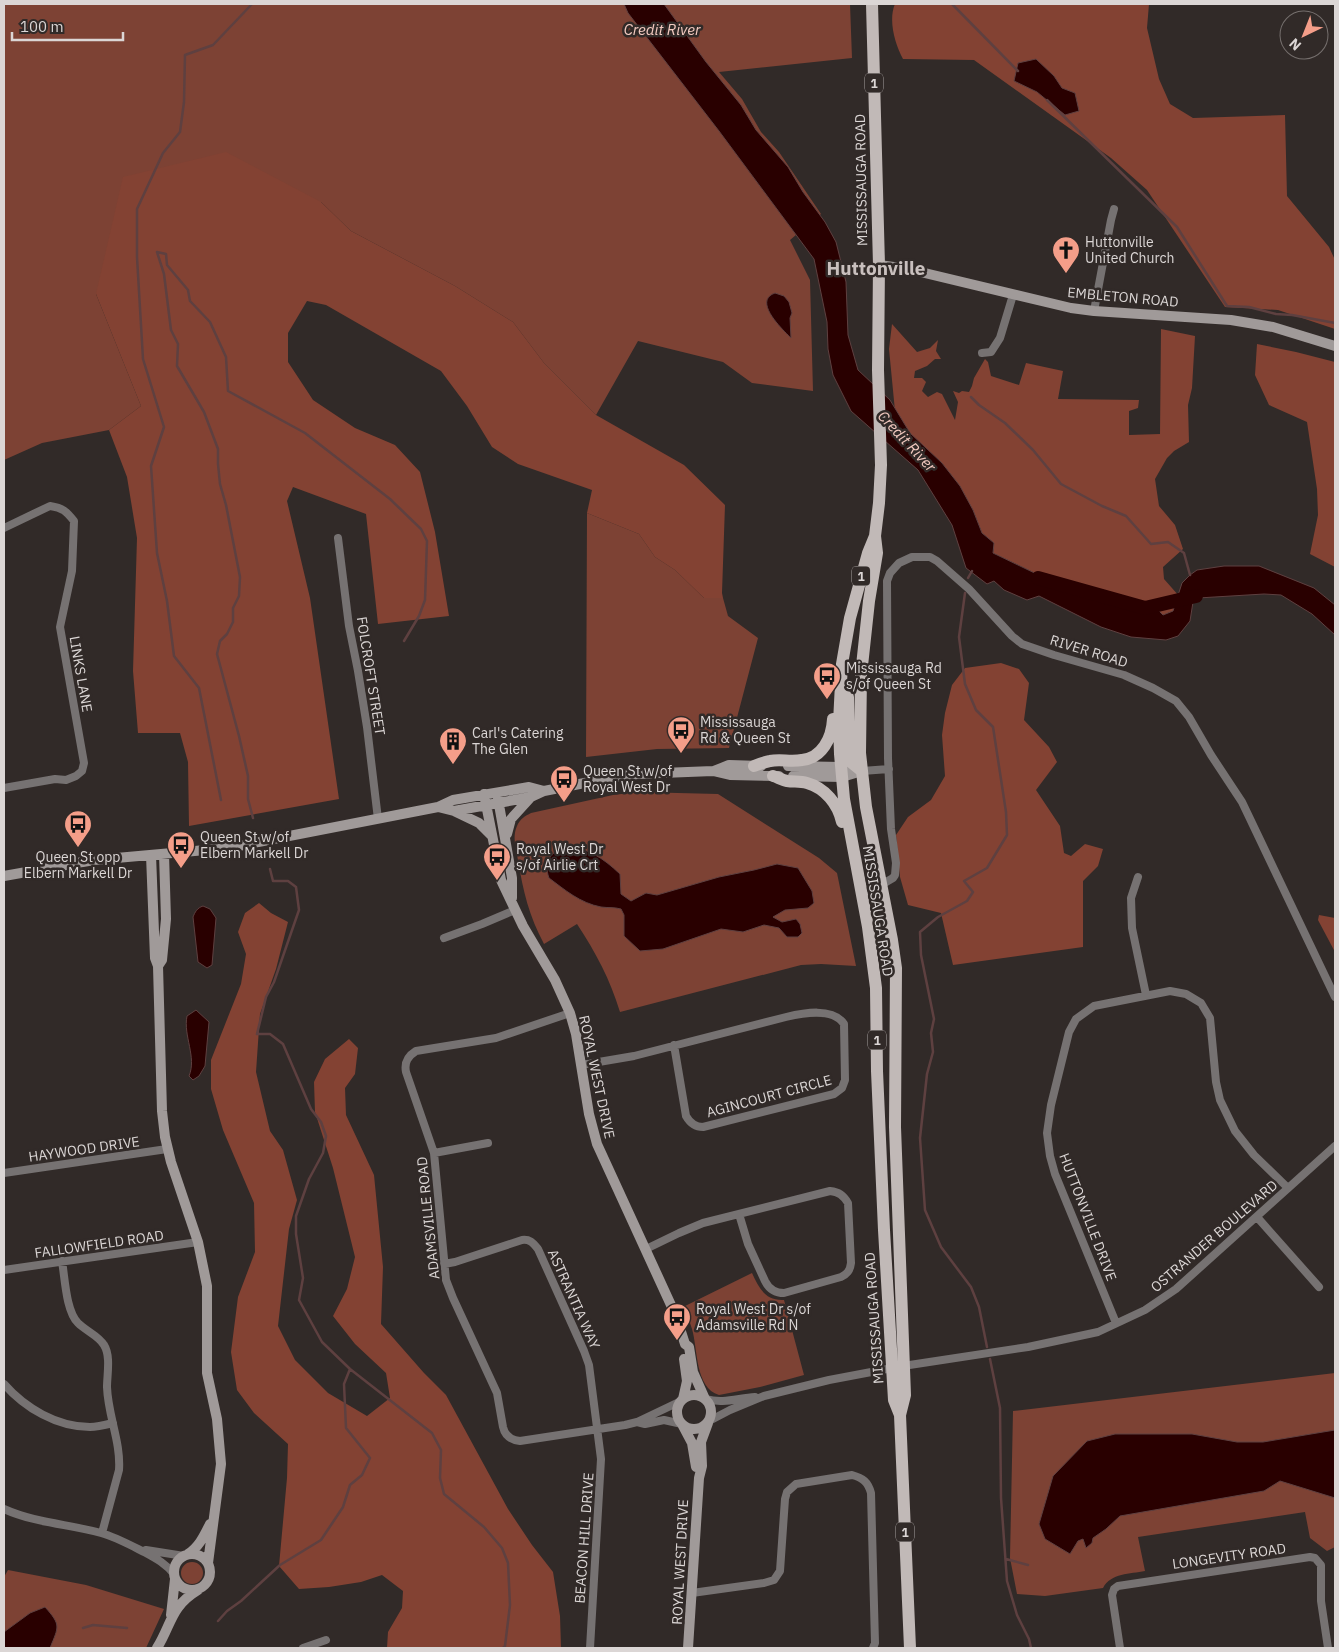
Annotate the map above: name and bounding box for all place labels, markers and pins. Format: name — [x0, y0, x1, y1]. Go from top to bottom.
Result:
place label: Huttonville United Church — [1085, 233, 1175, 267]
church icon: Huttonville United Church — [1051, 235, 1081, 274]
place label: Mississauga Rd s/of Queen St — [846, 659, 942, 693]
bus stop icon: Mississauga Rd s/of Queen St — [812, 661, 842, 700]
place label: Mississauga Rd & Queen St — [700, 713, 791, 747]
bus stop icon: Mississauga Rd & Queen St — [666, 715, 696, 754]
place label: Carl's Catering The Glen — [472, 724, 564, 758]
building icon: Carl's Catering The Glen — [438, 726, 468, 765]
place label: Queen St w/of Royal West Dr — [583, 762, 673, 796]
bus stop icon: Queen St w/of Royal West Dr — [549, 764, 579, 803]
bus stop icon: Queen St opp Elbern Markell Dr — [63, 809, 93, 848]
place label: Queen St w/of Elbern Markell Dr — [200, 828, 308, 862]
bus stop icon: Queen St w/of Elbern Markell Dr — [166, 830, 196, 869]
place label: Royal West Dr s/of Airlie Crt — [516, 840, 603, 874]
bus stop icon: Royal West Dr s/of Airlie Crt — [482, 842, 512, 881]
place label: Queen St opp Elbern Markell Dr — [24, 848, 132, 882]
place label: Royal West Dr s/of Adamsville Rd N — [696, 1300, 811, 1334]
bus stop icon: Royal West Dr s/of Adamsville Rd N — [662, 1302, 692, 1341]

